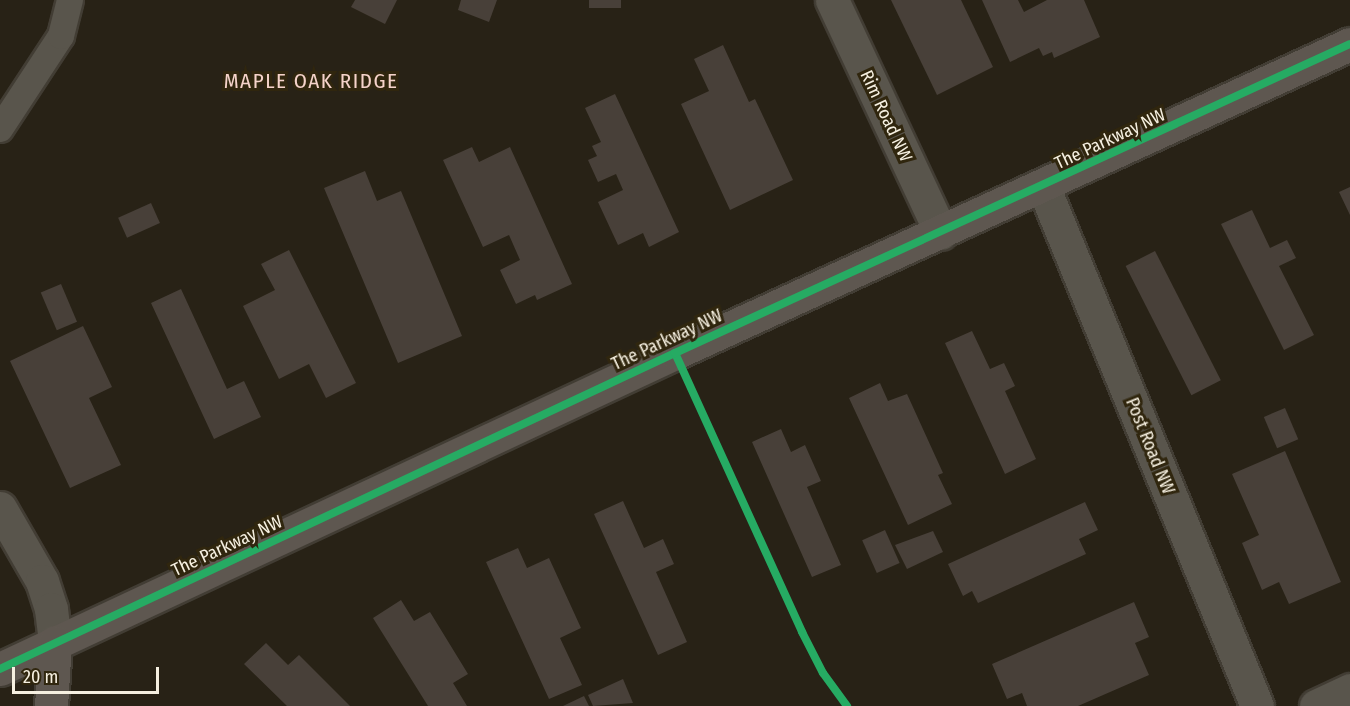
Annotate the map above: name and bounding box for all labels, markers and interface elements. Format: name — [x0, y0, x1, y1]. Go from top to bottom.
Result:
street label: Rim Road NW — [855, 67, 917, 165]
district label: MAPLE OAK RIDGE — [224, 68, 398, 94]
street label: The Parkway NW — [1051, 104, 1169, 174]
street label: The Parkway NW — [608, 305, 726, 375]
street label: Post Road NW — [1121, 395, 1179, 497]
street label: The Parkway NW — [168, 511, 286, 581]
scale bar — [15, 655, 162, 693]
text: 20 m — [23, 666, 58, 688]

